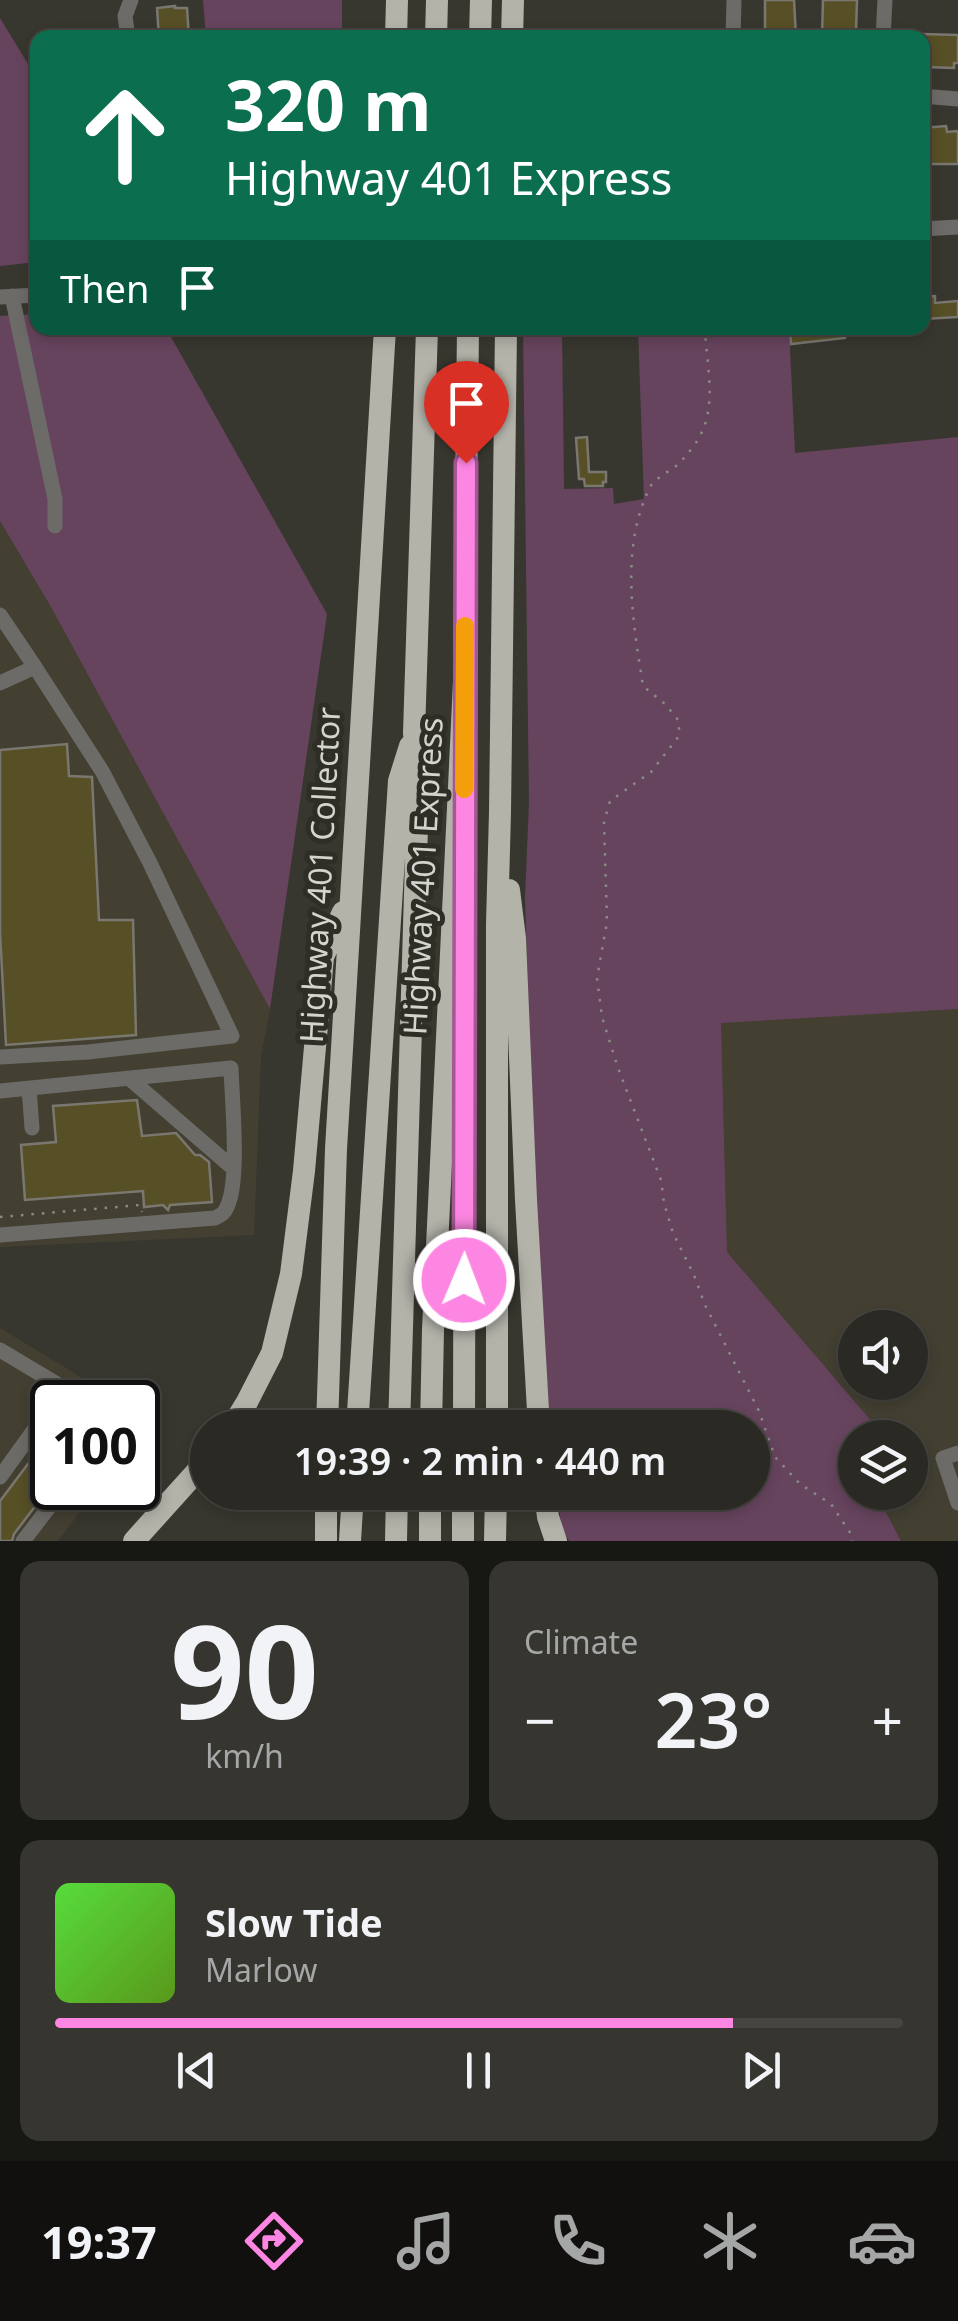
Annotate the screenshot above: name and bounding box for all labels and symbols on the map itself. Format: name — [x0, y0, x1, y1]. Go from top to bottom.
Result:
pin — [424, 361, 509, 464]
street label: Highway 401 Collector — [289, 706, 349, 1044]
street label: Highway 401 Express — [392, 716, 452, 1036]
position arrow — [412, 1228, 516, 1332]
speed limit sign: 100 — [30, 1380, 160, 1510]

